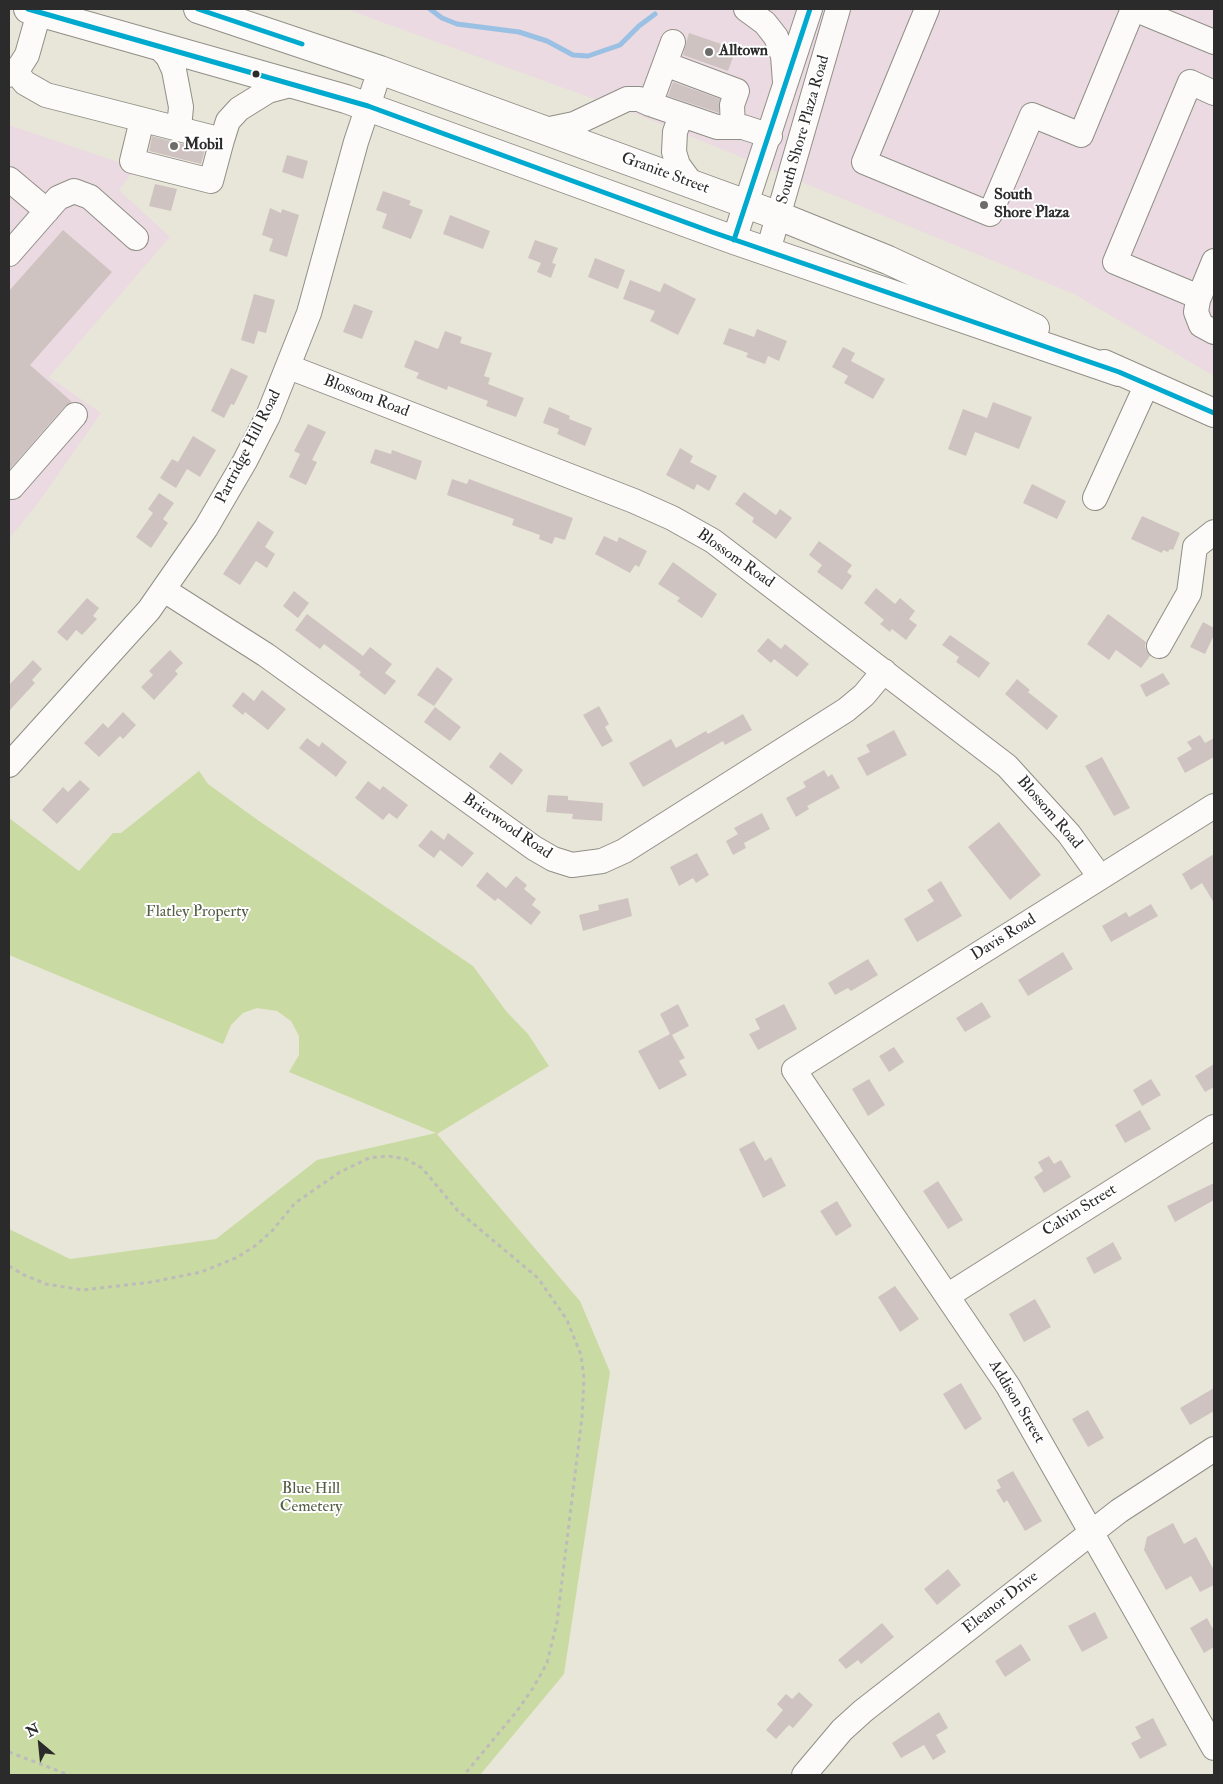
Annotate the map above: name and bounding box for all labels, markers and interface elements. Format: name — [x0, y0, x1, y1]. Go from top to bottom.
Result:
place label: Alltown — [719, 42, 768, 62]
marker: Alltown — [703, 46, 715, 58]
street label: South Shore Plaza Road — [774, 53, 834, 207]
unlabelled marker — [251, 69, 261, 79]
place label: Mobil — [184, 136, 223, 156]
marker: Mobil — [168, 140, 180, 152]
street label: Granite Street — [618, 149, 712, 199]
place label: South Shore Plaza — [994, 186, 1069, 224]
marker: South Shore Plaza — [978, 199, 990, 211]
street label: Blossom Road — [321, 372, 411, 422]
street label: Partridge Hill Road — [212, 387, 286, 507]
street label: Blossom Road — [693, 525, 777, 593]
street label: Blossom Road — [1012, 773, 1086, 853]
street label: Brierwood Road — [459, 790, 555, 864]
park label: Flatley Property — [146, 903, 248, 923]
street label: Davis Road — [968, 911, 1040, 965]
street label: Calvin Street — [1039, 1181, 1121, 1241]
street label: Addison Street — [984, 1357, 1048, 1447]
park label: Blue Hill Cemetery — [280, 1480, 342, 1518]
street label: Eleanor Drive — [959, 1568, 1043, 1638]
north arrow — [15, 1719, 65, 1769]
text: N — [23, 1720, 42, 1741]

